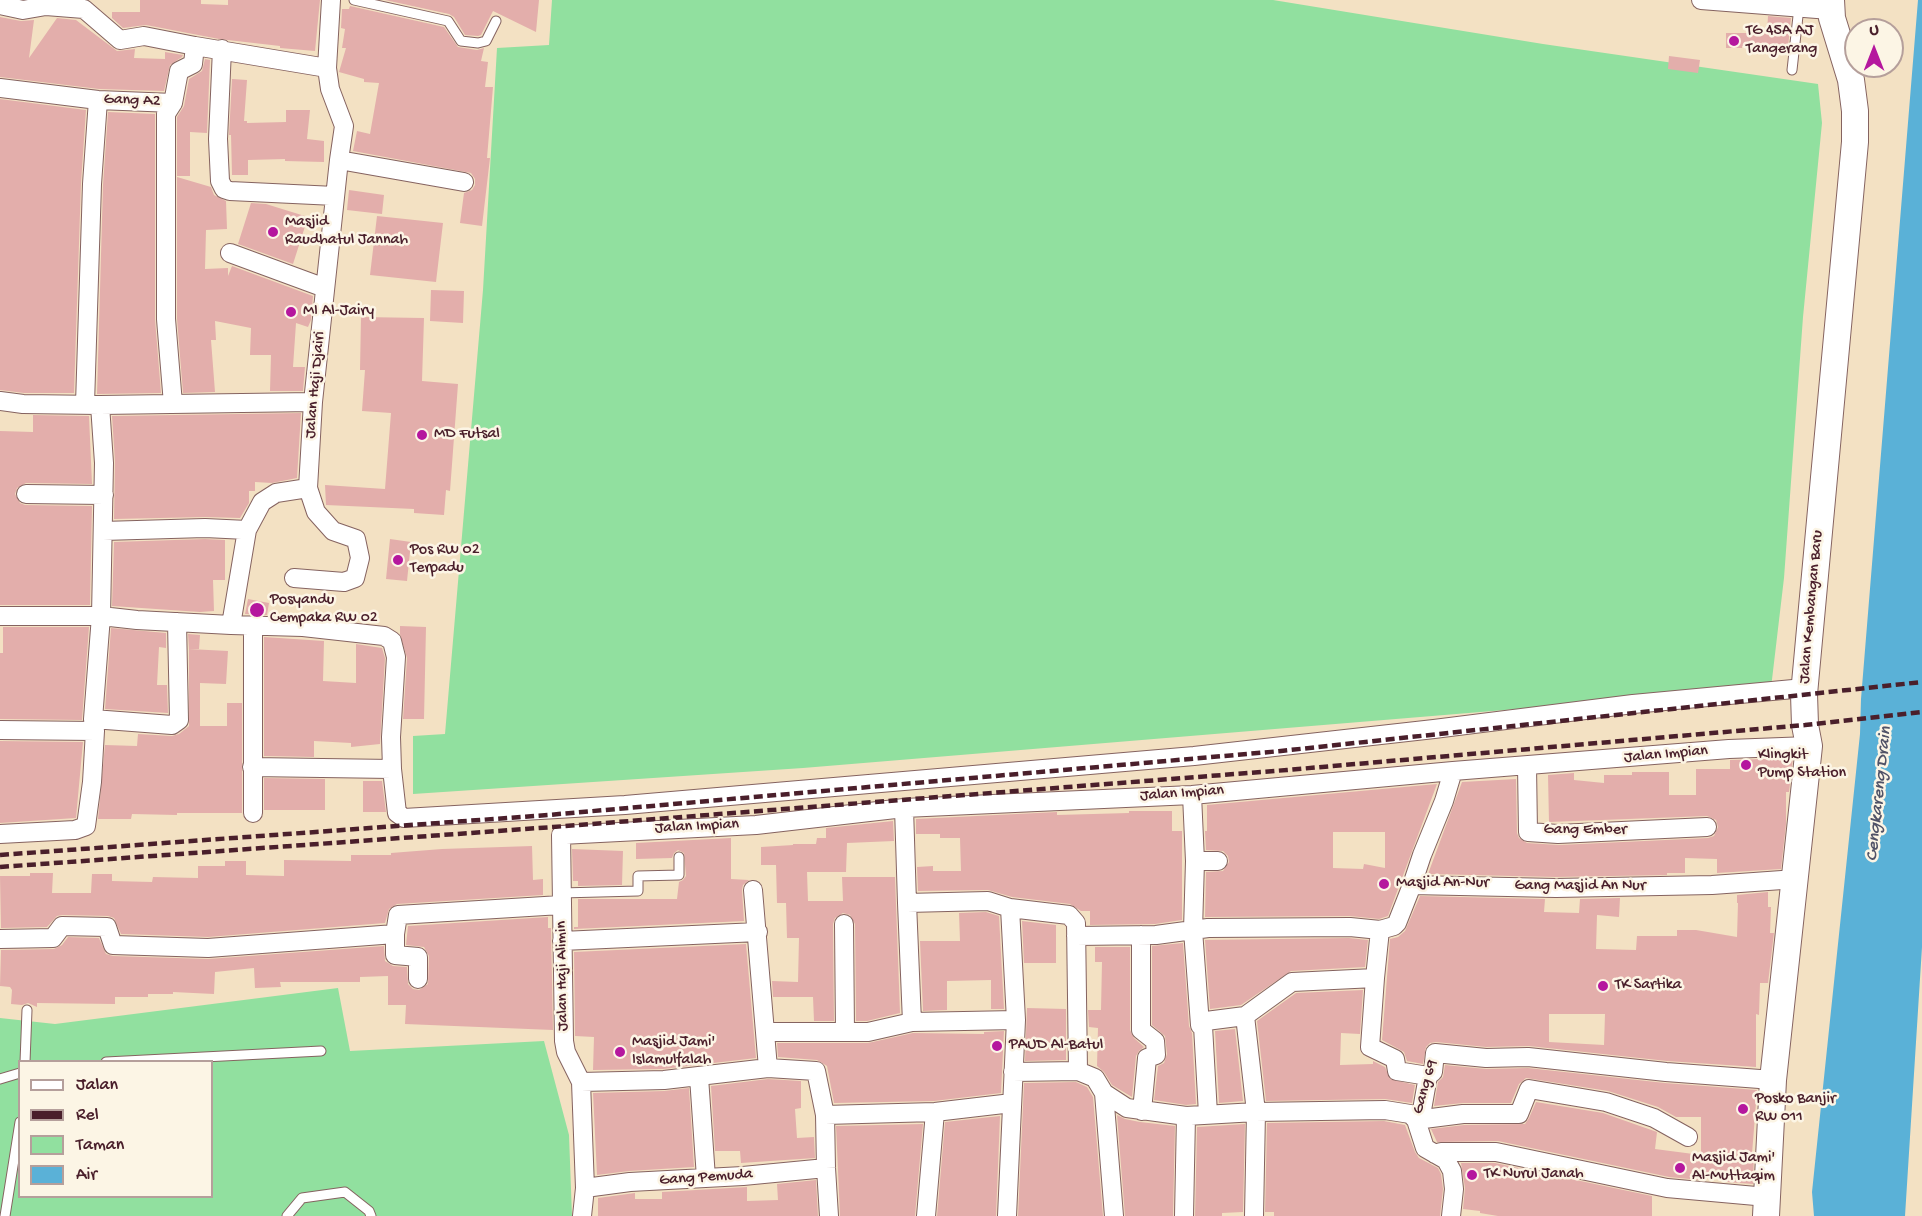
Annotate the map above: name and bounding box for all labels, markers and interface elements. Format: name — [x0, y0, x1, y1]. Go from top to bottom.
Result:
north arrow — [1844, 18, 1904, 78]
place label: TG 45A AJ Tangerang — [1746, 22, 1817, 60]
text: U — [1869, 22, 1879, 41]
marker: TG 45A AJ Tangerang — [1727, 34, 1741, 48]
street label: Gang A2 — [103, 90, 161, 112]
place label: Masjid Raudhatul Jannah — [285, 213, 408, 251]
marker: Masjid Raudhatul Jannah — [266, 225, 280, 239]
place label: MI Al-Jairy — [303, 302, 374, 322]
marker: MI Al-Jairy — [284, 305, 298, 319]
street label: Jalan Haji Djairi — [302, 331, 330, 439]
place label: MD Futsal — [434, 425, 500, 445]
marker: MD Futsal — [415, 428, 429, 442]
street label: Jalan Kembangan Baru — [1796, 529, 1828, 685]
place label: Pos RW 02 Terpadu — [410, 541, 480, 579]
marker: Pos RW 02 Terpadu — [391, 553, 405, 567]
place label: Posyandu Cempaka RW 02 — [270, 591, 378, 629]
marker: Posyandu Cempaka RW 02 — [248, 601, 266, 619]
water label: Cengkareng Drain — [1862, 726, 1898, 862]
street label: Jalan Impian — [1623, 742, 1709, 768]
place label: Klingkit Pump Station — [1758, 746, 1846, 784]
marker: Klingkit Pump Station — [1739, 758, 1753, 772]
street label: Jalan Impian — [1139, 781, 1225, 807]
street label: Jalan Impian — [654, 815, 740, 839]
street label: Gang Ember — [1543, 821, 1627, 841]
place label: Masjid An-Nur — [1396, 874, 1489, 894]
marker: Masjid An-Nur — [1377, 877, 1391, 891]
street label: Gang Masjid An Nur — [1514, 877, 1646, 897]
street label: Jalan Haji Alimin — [552, 921, 574, 1031]
place label: TK Sartika — [1615, 976, 1682, 996]
marker: TK Sartika — [1596, 979, 1610, 993]
place label: Masjid Jami' Islamulfalah — [632, 1033, 715, 1071]
place label: PAUD Al-Batul — [1009, 1036, 1103, 1056]
marker: PAUD Al-Batul — [990, 1039, 1004, 1053]
marker: Masjid Jami' Islamulfalah — [613, 1045, 627, 1059]
street label: Gang 69 — [1409, 1058, 1443, 1116]
legend — [18, 1060, 213, 1198]
text: Jalan — [76, 1075, 118, 1096]
place label: Posko Banjir RW 011 — [1755, 1090, 1836, 1128]
marker: Posko Banjir RW 011 — [1736, 1102, 1750, 1116]
text: Rel — [76, 1105, 99, 1126]
text: Taman — [76, 1135, 124, 1156]
place label: Masjid Jami' Al-Muttaqim — [1692, 1149, 1775, 1187]
marker: Masjid Jami' Al-Muttaqim — [1673, 1161, 1687, 1175]
text: Air — [76, 1165, 97, 1186]
street label: Gang Pemuda — [659, 1165, 753, 1191]
place label: TK Nurul Janah — [1484, 1165, 1584, 1185]
marker: TK Nurul Janah — [1465, 1168, 1479, 1182]

